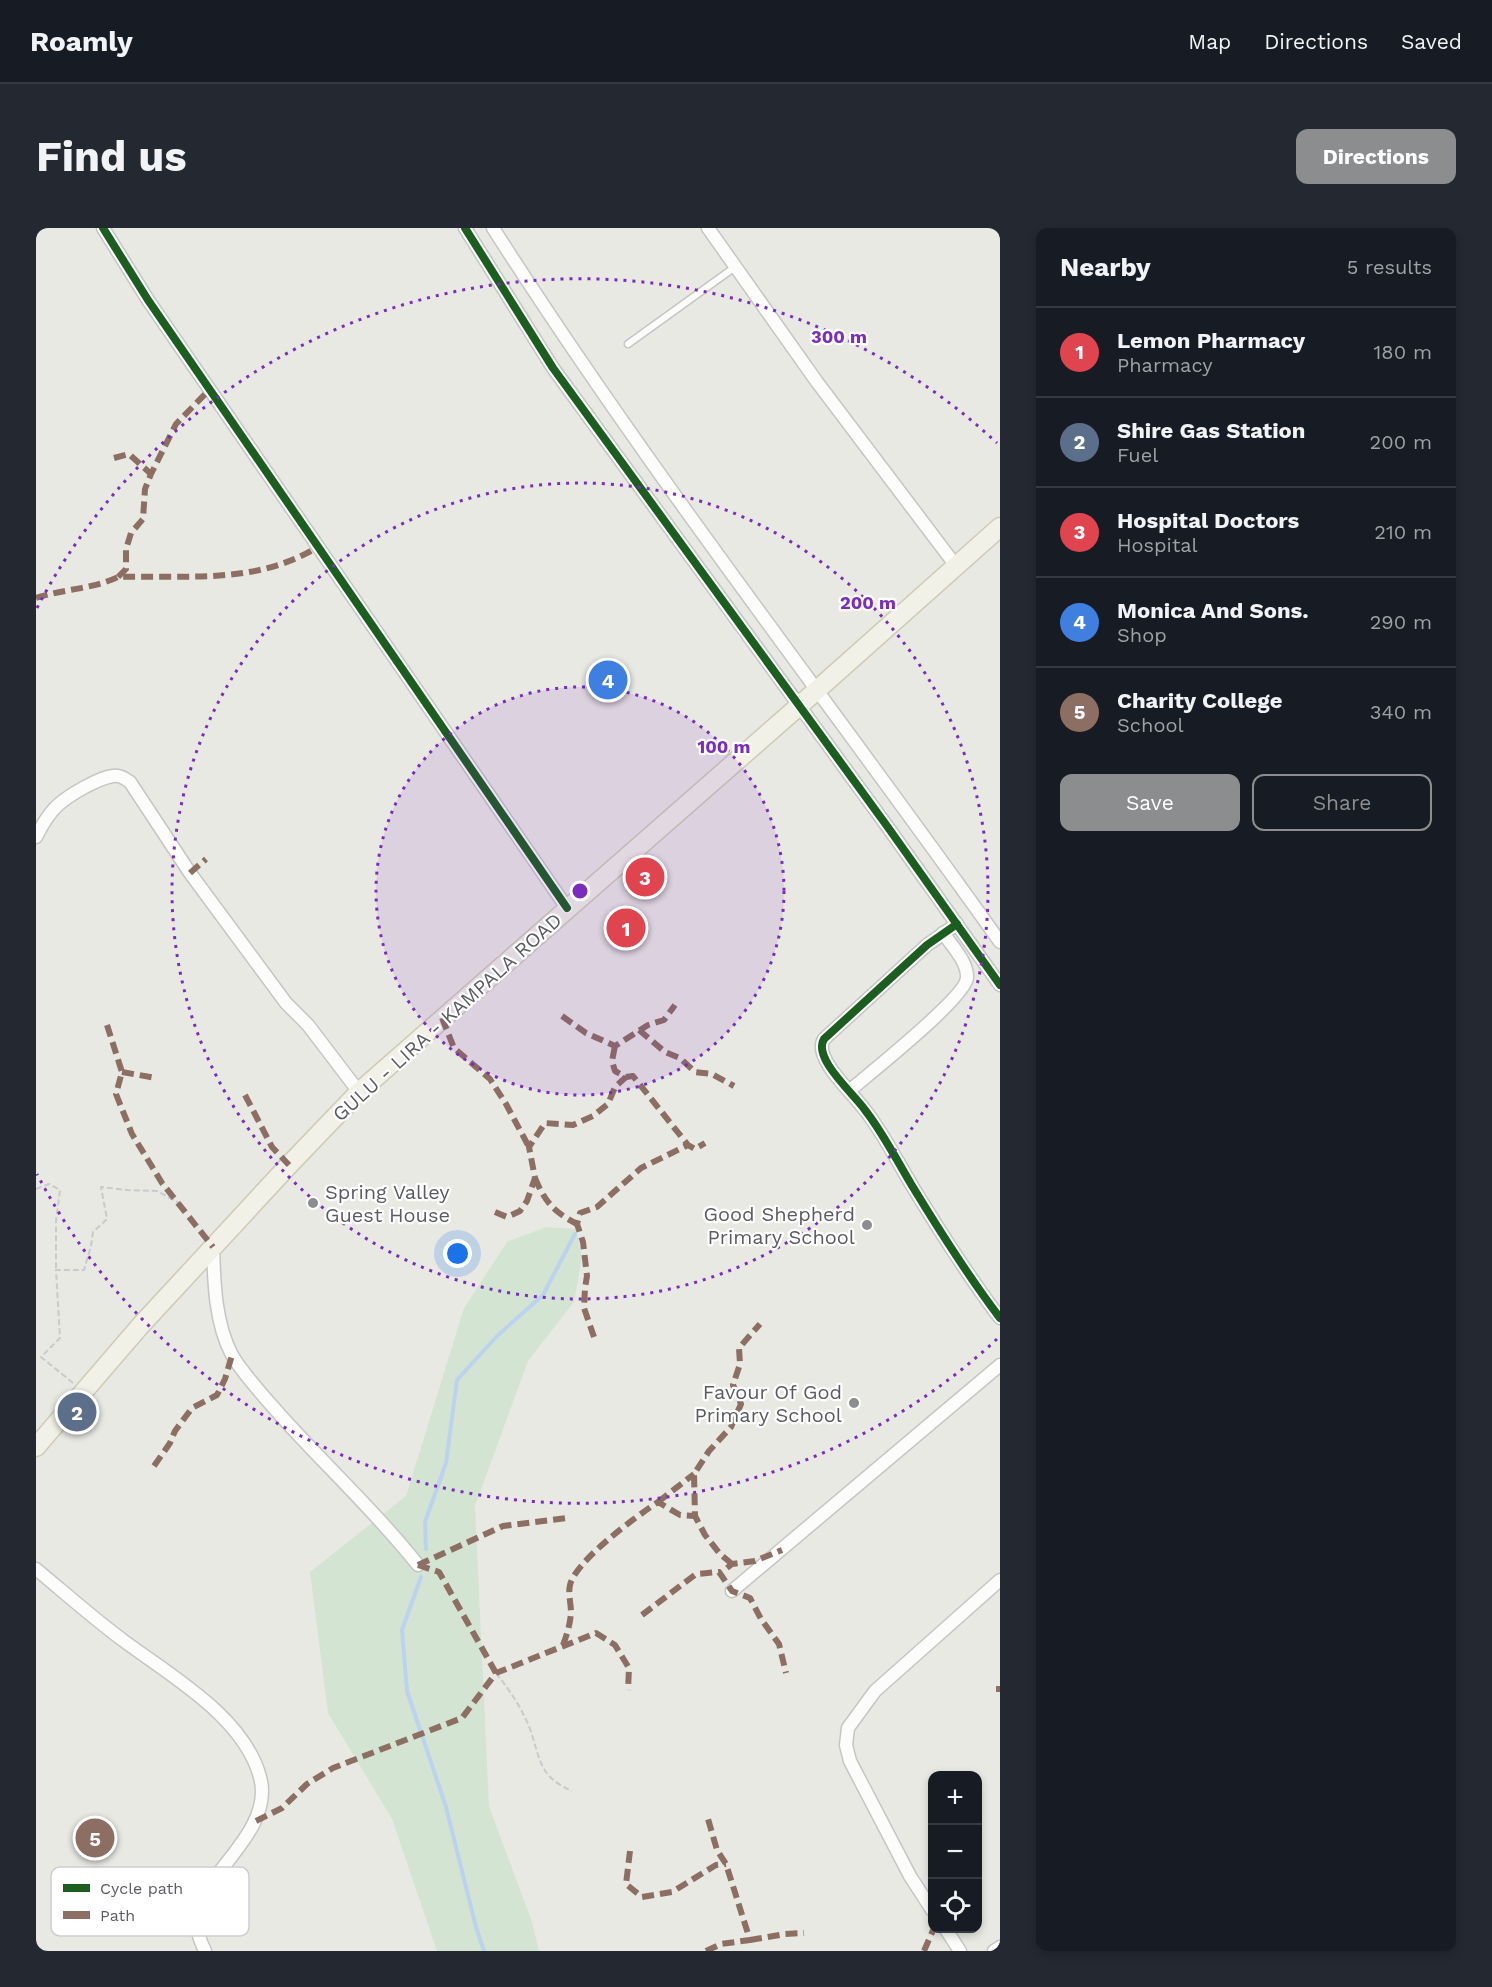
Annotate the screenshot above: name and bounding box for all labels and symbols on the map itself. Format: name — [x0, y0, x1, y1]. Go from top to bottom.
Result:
text: 300 m — [811, 326, 867, 347]
text: 200 m — [840, 592, 896, 613]
pin: 4 — [588, 658, 628, 702]
text: 100 m — [697, 736, 751, 757]
pin: 3 — [626, 854, 664, 900]
centre of rings — [570, 881, 590, 901]
pin: 1 — [606, 906, 646, 950]
street label: GULU - LIRA - KAMPALA ROAD — [327, 908, 567, 1126]
place label: Spring Valley Guest House — [325, 1180, 450, 1227]
marker: Spring Valley Guest House — [306, 1196, 320, 1210]
place label: Good Shepherd Primary School — [704, 1202, 855, 1249]
marker: Good Shepherd Primary School — [860, 1218, 874, 1232]
your location — [443, 1239, 472, 1268]
place label: Favour Of God Primary School — [695, 1380, 842, 1427]
pin: 2 — [58, 1390, 96, 1434]
marker: Favour Of God Primary School — [847, 1396, 861, 1410]
pin: 5 — [76, 1816, 114, 1860]
legend — [51, 1867, 249, 1936]
text: Cycle path — [100, 1879, 183, 1898]
text: Path — [100, 1906, 135, 1925]

